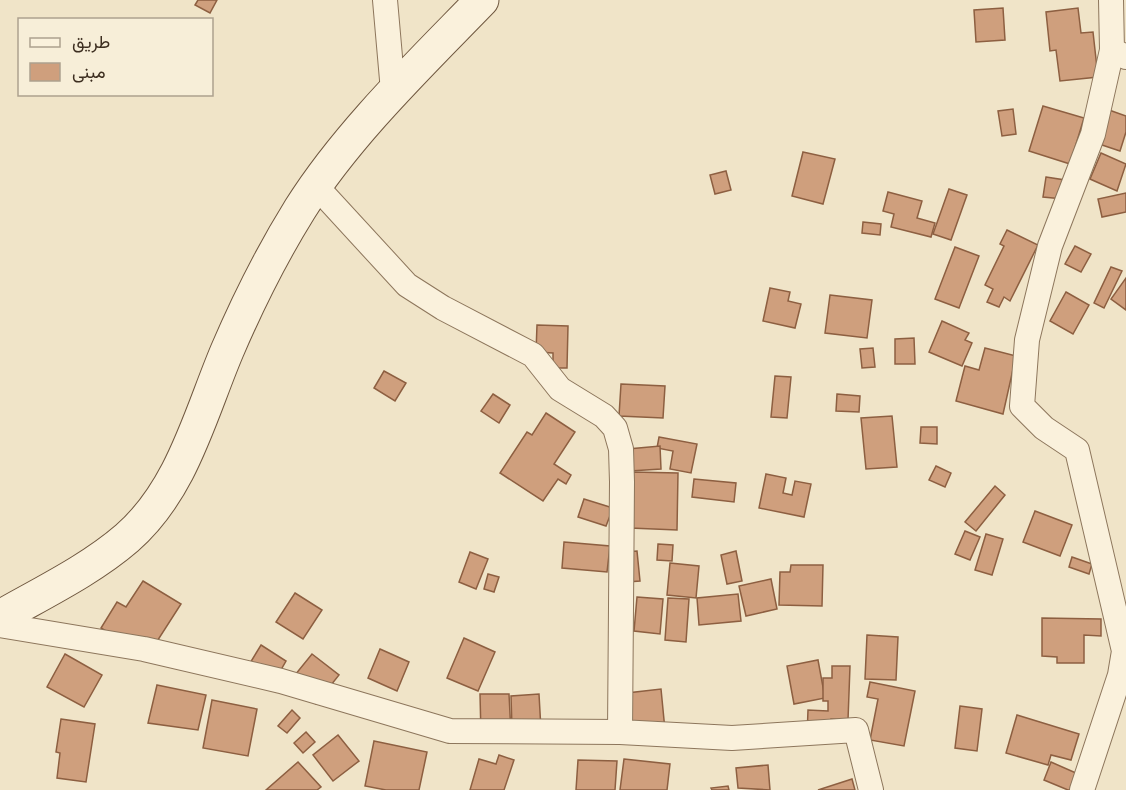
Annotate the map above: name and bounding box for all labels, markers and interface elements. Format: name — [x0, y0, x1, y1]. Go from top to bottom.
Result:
legend — [18, 18, 213, 96]
text: طريق — [72, 30, 110, 53]
text: مبنى — [72, 60, 106, 83]

